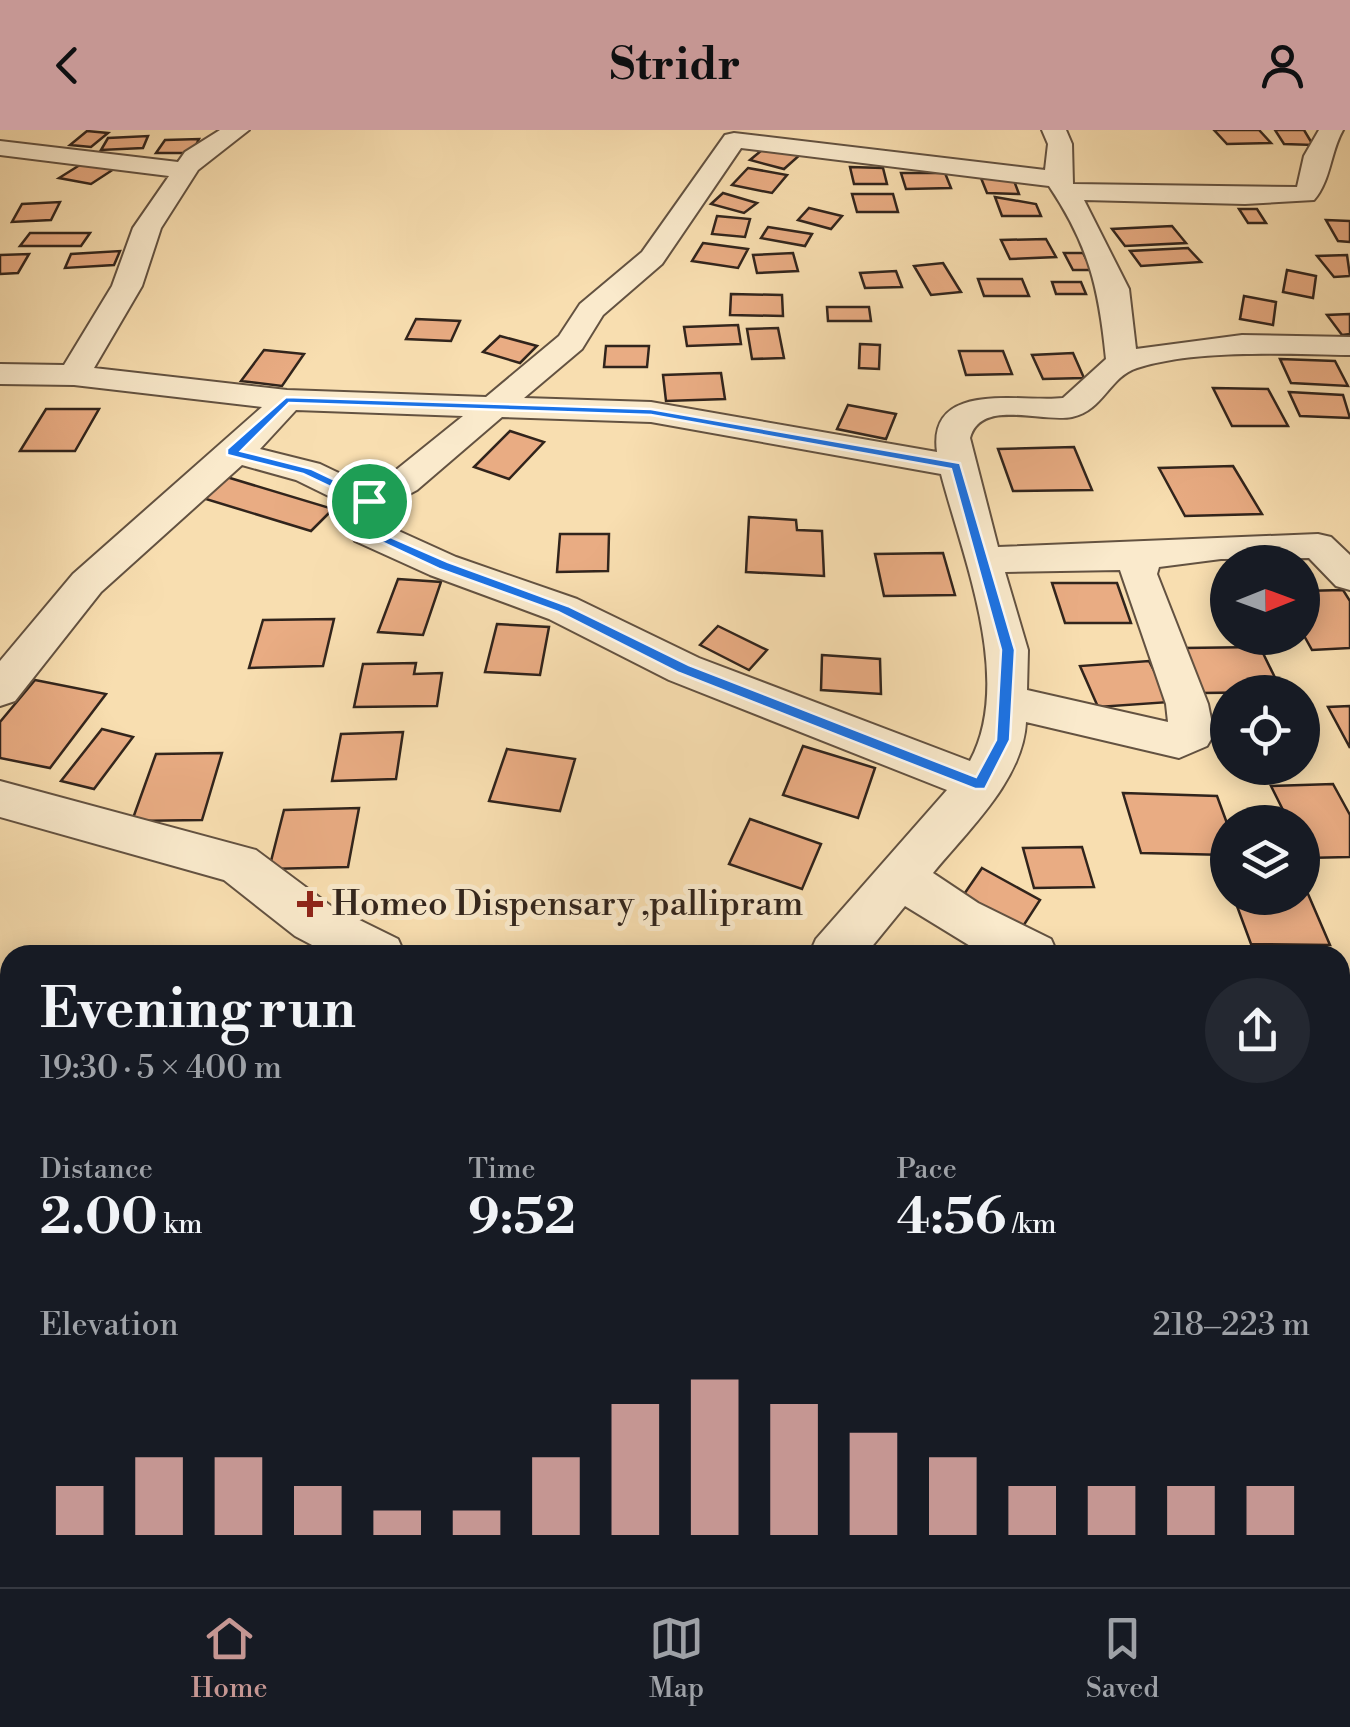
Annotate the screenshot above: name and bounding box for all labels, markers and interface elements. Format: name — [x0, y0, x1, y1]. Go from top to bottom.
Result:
text: Stridr — [609, 37, 741, 94]
icon: back — [40, 38, 95, 93]
icon: person — [1255, 38, 1310, 93]
pin — [327, 459, 412, 544]
icon: arrive — [342, 474, 397, 529]
north arrow — [1210, 545, 1320, 655]
map controls — [1210, 545, 1320, 915]
button: locate — [1210, 675, 1320, 785]
button: layers — [1210, 805, 1320, 915]
place label: Homeo Dispensary ,pallipram — [332, 883, 803, 926]
marker: Homeo Dispensary ,pallipram — [297, 891, 323, 917]
text: Evening run — [40, 976, 356, 1045]
button: share — [1205, 978, 1310, 1083]
text: 19:30 · 5 × 400 m — [40, 1048, 282, 1088]
text: Distance — [40, 1152, 153, 1187]
text: Time — [468, 1152, 536, 1187]
text: Pace — [897, 1152, 957, 1187]
text: 2.00 — [40, 1187, 158, 1249]
text: 9:52 — [468, 1187, 576, 1249]
text: 4:56 — [897, 1187, 1006, 1249]
text: km — [158, 1207, 203, 1242]
text: /km — [1006, 1207, 1057, 1242]
text: Elevation — [40, 1305, 179, 1345]
text: 218–223 m — [1153, 1305, 1310, 1345]
tab: Home — [191, 1611, 268, 1706]
tab: Map — [649, 1611, 704, 1706]
tab: Saved — [1086, 1611, 1159, 1706]

